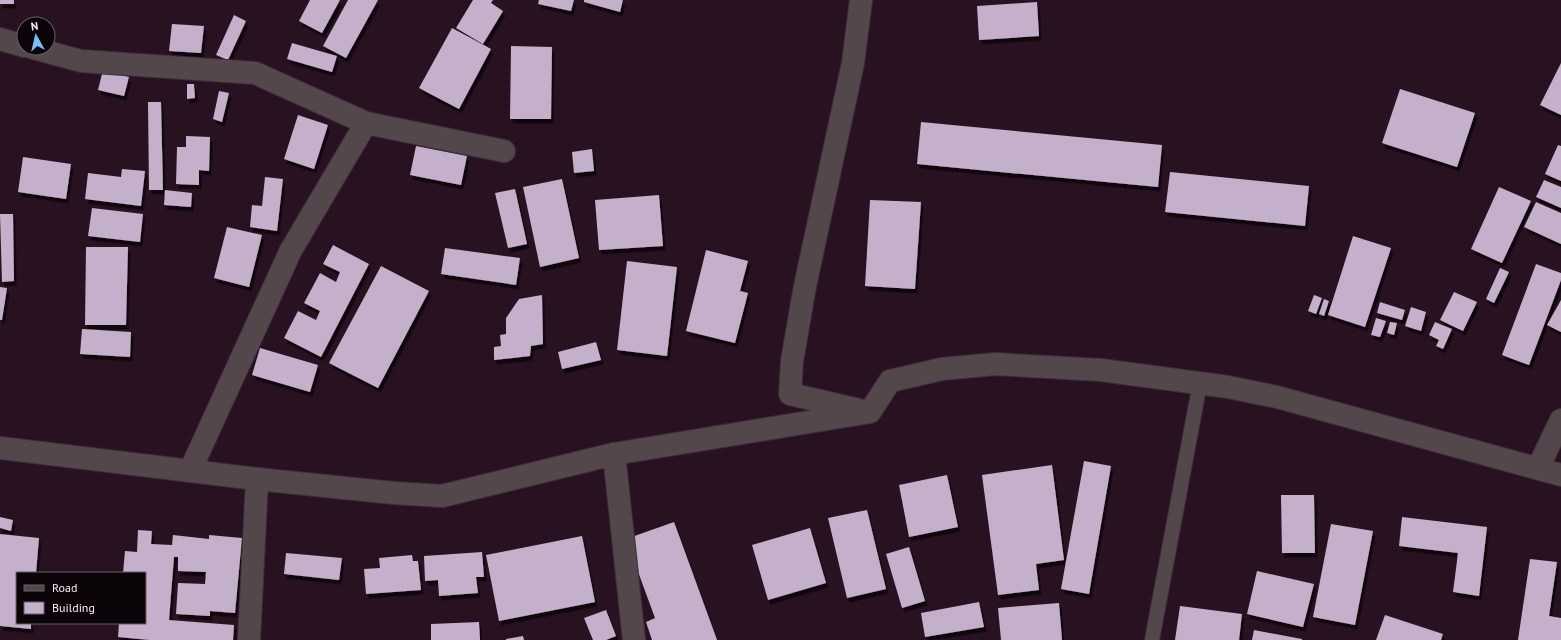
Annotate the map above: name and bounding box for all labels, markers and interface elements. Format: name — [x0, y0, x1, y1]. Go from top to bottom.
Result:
north arrow — [16, 16, 56, 56]
text: N — [30, 19, 39, 34]
legend — [16, 572, 146, 624]
text: Road — [52, 580, 77, 595]
text: Building — [52, 600, 95, 615]

